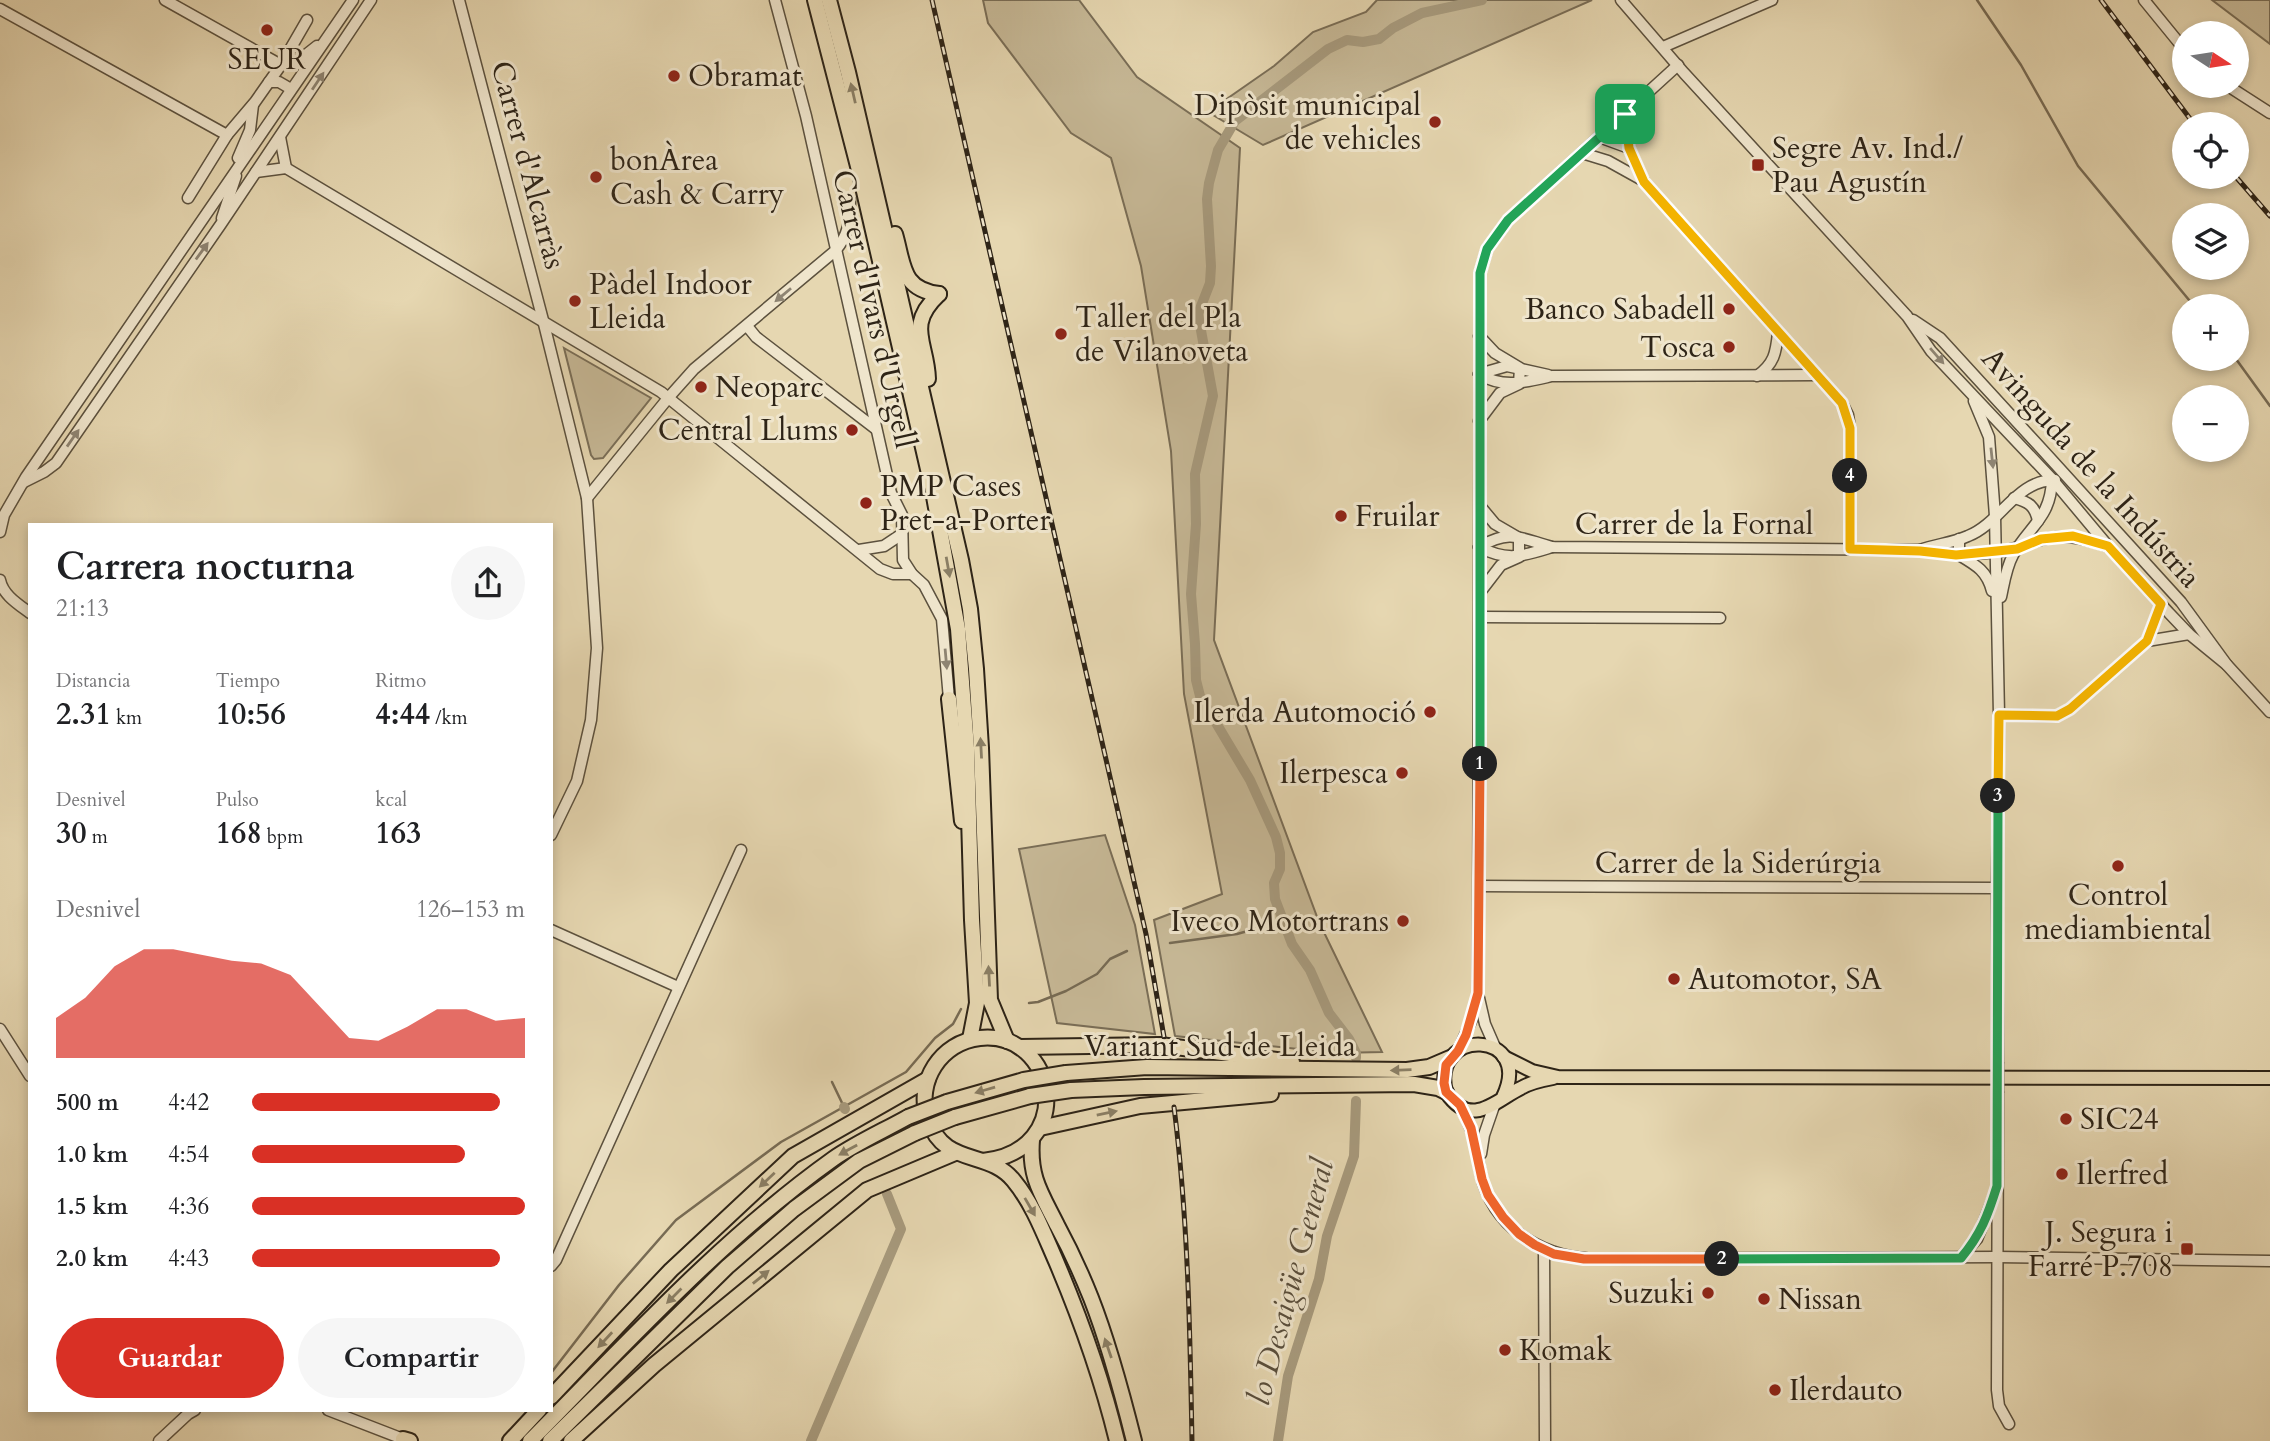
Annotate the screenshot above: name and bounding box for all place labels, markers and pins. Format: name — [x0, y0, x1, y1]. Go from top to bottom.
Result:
marker: SEUR — [259, 22, 275, 38]
place label: SEUR — [228, 39, 307, 80]
place label: Obramat — [688, 56, 802, 97]
marker: Obramat — [666, 68, 682, 84]
pin — [1595, 84, 1655, 144]
place label: Dipòsit municipal de vehicles — [1194, 85, 1421, 160]
marker: Dipòsit municipal de vehicles — [1427, 114, 1443, 130]
place label: Segre Av. Ind./ Pau Agustín — [1772, 128, 1963, 203]
place label: bonÀrea Cash & Carry — [610, 140, 785, 215]
marker: Segre Av. Ind./ Pau Agustín — [1750, 157, 1766, 173]
marker: bonÀrea Cash & Carry — [588, 169, 604, 185]
place label: Pàdel Indoor Lleida — [589, 264, 752, 339]
place label: Banco Sabadell — [1525, 289, 1715, 330]
marker: Pàdel Indoor Lleida — [567, 293, 583, 309]
place label: Taller del Pla de Vilanoveta — [1075, 297, 1248, 372]
marker: Banco Sabadell — [1721, 301, 1737, 317]
marker: Taller del Pla de Vilanoveta — [1053, 326, 1069, 342]
place label: Tosca — [1640, 327, 1715, 368]
marker: Tosca — [1721, 339, 1737, 355]
place label: Neoparc — [715, 367, 824, 408]
marker: Neoparc — [693, 379, 709, 395]
place label: Central Llums — [658, 410, 838, 451]
marker: Central Llums — [844, 422, 860, 438]
pin: 4 — [1832, 458, 1868, 494]
place label: PMP Cases Pret-a-Porter — [880, 466, 1050, 541]
marker: PMP Cases Pret-a-Porter — [858, 495, 874, 511]
place label: Fruilar — [1355, 496, 1440, 537]
marker: Fruilar — [1333, 508, 1349, 524]
place label: Ilerda Automoció — [1193, 692, 1416, 733]
marker: Ilerda Automoció — [1422, 704, 1438, 720]
pin: 1 — [1462, 746, 1498, 782]
place label: Ilerpesca — [1279, 753, 1388, 794]
marker: Ilerpesca — [1394, 765, 1410, 781]
pin: 3 — [1980, 778, 2016, 814]
marker: Control mediambiental — [2110, 858, 2126, 874]
place label: Control mediambiental — [2024, 875, 2212, 950]
place label: Iveco Motortrans — [1170, 901, 1389, 942]
marker: Iveco Motortrans — [1395, 913, 1411, 929]
place label: Automotor, SA — [1688, 959, 1882, 1000]
marker: Automotor, SA — [1666, 971, 1682, 987]
place label: SIC24 — [2080, 1099, 2159, 1140]
marker: SIC24 — [2058, 1111, 2074, 1127]
place label: Ilerfred — [2076, 1154, 2168, 1195]
marker: Ilerfred — [2054, 1166, 2070, 1182]
place label: J. Segura i Farré P.708 — [2028, 1212, 2173, 1287]
marker: J. Segura i Farré P.708 — [2179, 1241, 2195, 1257]
pin: 2 — [1704, 1242, 1740, 1276]
place label: Suzuki — [1608, 1273, 1694, 1314]
place label: Nissan — [1778, 1279, 1862, 1320]
marker: Suzuki — [1700, 1285, 1716, 1301]
marker: Nissan — [1756, 1291, 1772, 1307]
place label: Komak — [1519, 1330, 1612, 1371]
marker: Komak — [1497, 1342, 1513, 1358]
place label: Ilerdauto — [1789, 1370, 1903, 1411]
marker: Ilerdauto — [1767, 1382, 1783, 1398]

